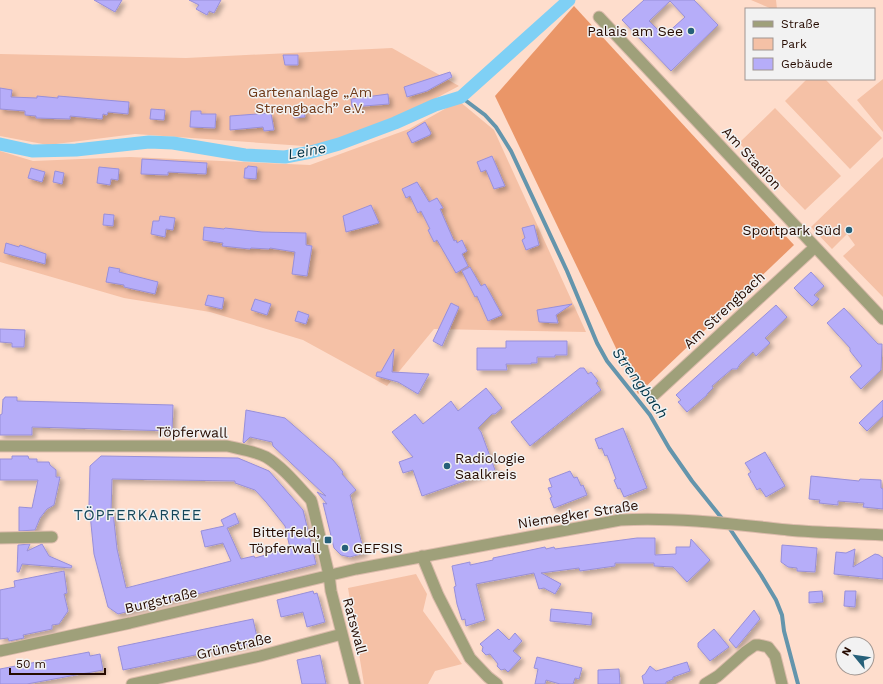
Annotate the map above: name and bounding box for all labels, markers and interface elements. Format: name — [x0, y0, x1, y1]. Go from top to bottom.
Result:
legend — [745, 8, 875, 80]
text: Straße — [781, 17, 820, 31]
place label: Palais am See — [587, 23, 683, 39]
marker: Palais am See — [686, 26, 696, 36]
text: Park — [781, 37, 807, 51]
text: Gebäude — [781, 57, 833, 71]
park label: Gartenanlage „Am Strengbach” e.V. — [248, 84, 372, 116]
street label: Am Stadion — [719, 123, 785, 193]
water label: Leine — [286, 138, 328, 164]
place label: Sportpark Süd — [743, 222, 841, 238]
marker: Sportpark Süd — [844, 225, 854, 235]
street label: Am Strengbach — [680, 268, 768, 352]
water label: Strengbach — [608, 344, 672, 422]
street label: Töpferwall — [156, 423, 228, 441]
place label: Radiologie Saalkreis — [455, 450, 525, 482]
marker: Radiologie Saalkreis — [442, 461, 452, 471]
street label: Niemegker Straße — [517, 497, 639, 531]
district label: TÖPFERKARREE — [74, 506, 202, 524]
place label: Bitterfeld, Töpferwall — [249, 524, 321, 556]
marker: Bitterfeld, Töpferwall — [323, 535, 333, 545]
place label: GEFSIS — [353, 540, 403, 556]
marker: GEFSIS — [340, 543, 350, 553]
street label: Burgstraße — [123, 584, 199, 616]
street label: Ratswall — [340, 596, 370, 657]
street label: Grünstraße — [195, 630, 273, 662]
north arrow — [835, 636, 875, 676]
text: N — [839, 645, 854, 658]
scale bar — [10, 650, 105, 676]
text: 50 m — [16, 657, 46, 671]

